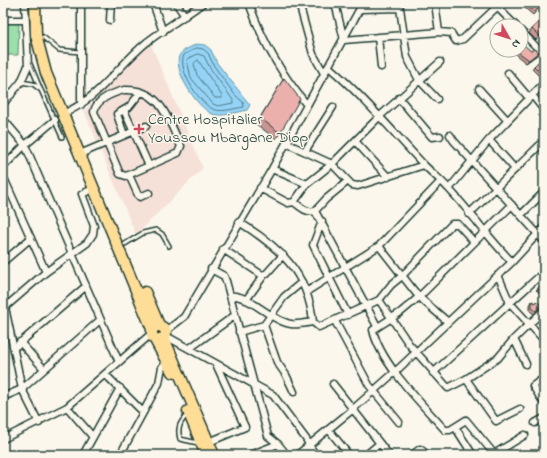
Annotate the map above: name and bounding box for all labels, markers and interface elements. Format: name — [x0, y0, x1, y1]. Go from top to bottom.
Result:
north arrow — [489, 18, 529, 58]
text: N — [507, 36, 525, 52]
place label: Centre Hospitalier Youssou Mbargane Diop — [148, 108, 309, 150]
marker: Centre Hospitalier Youssou Mbargane Diop — [133, 123, 145, 135]

